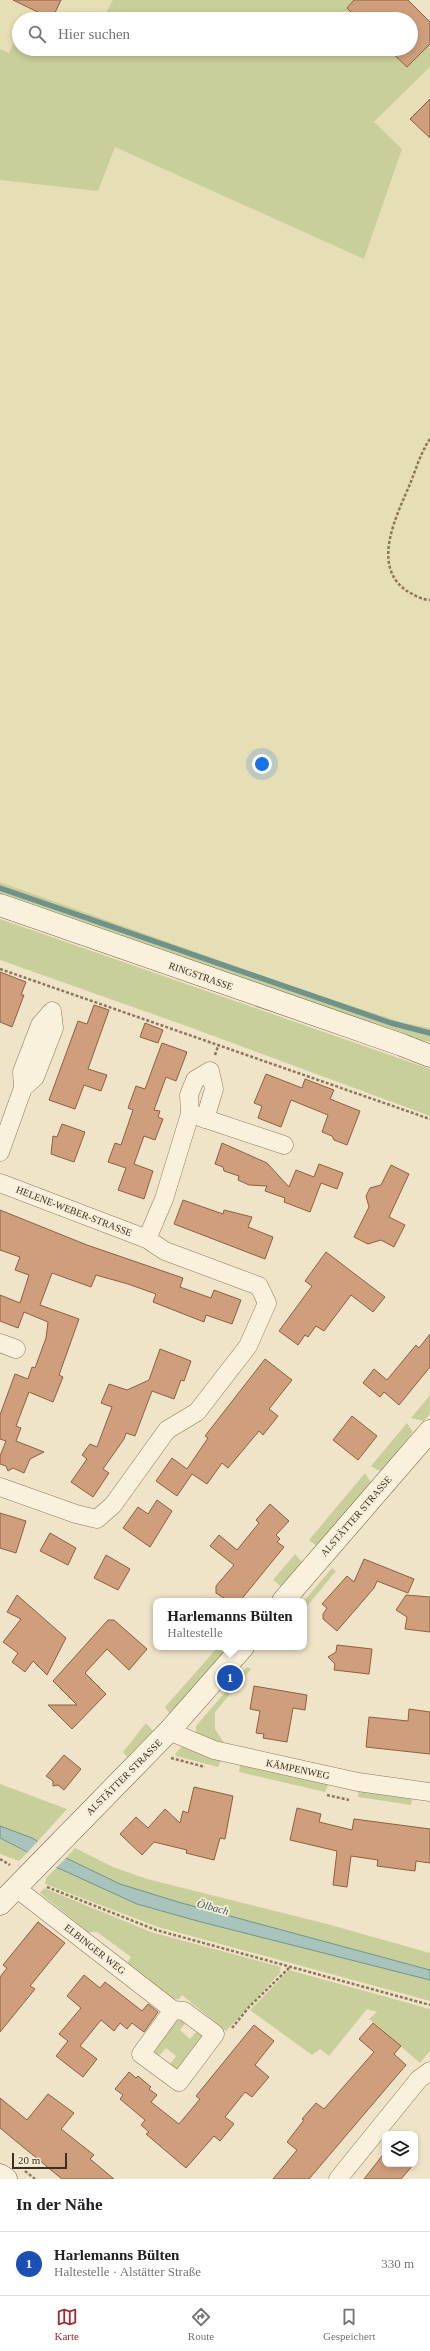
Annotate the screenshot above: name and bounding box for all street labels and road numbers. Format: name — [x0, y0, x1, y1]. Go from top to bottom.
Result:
street label: RINGSTRASSE — [167, 960, 235, 992]
street label: HELENE-WEBER-STRASSE — [14, 1184, 134, 1238]
street label: ALSTÄTTER STRASSE — [318, 1474, 394, 1558]
street label: ALSTÄTTER STRASSE — [84, 1737, 164, 1817]
street label: KÄMPENWEG — [265, 1757, 331, 1781]
street label: ELBINGER WEG — [62, 1922, 128, 1976]

